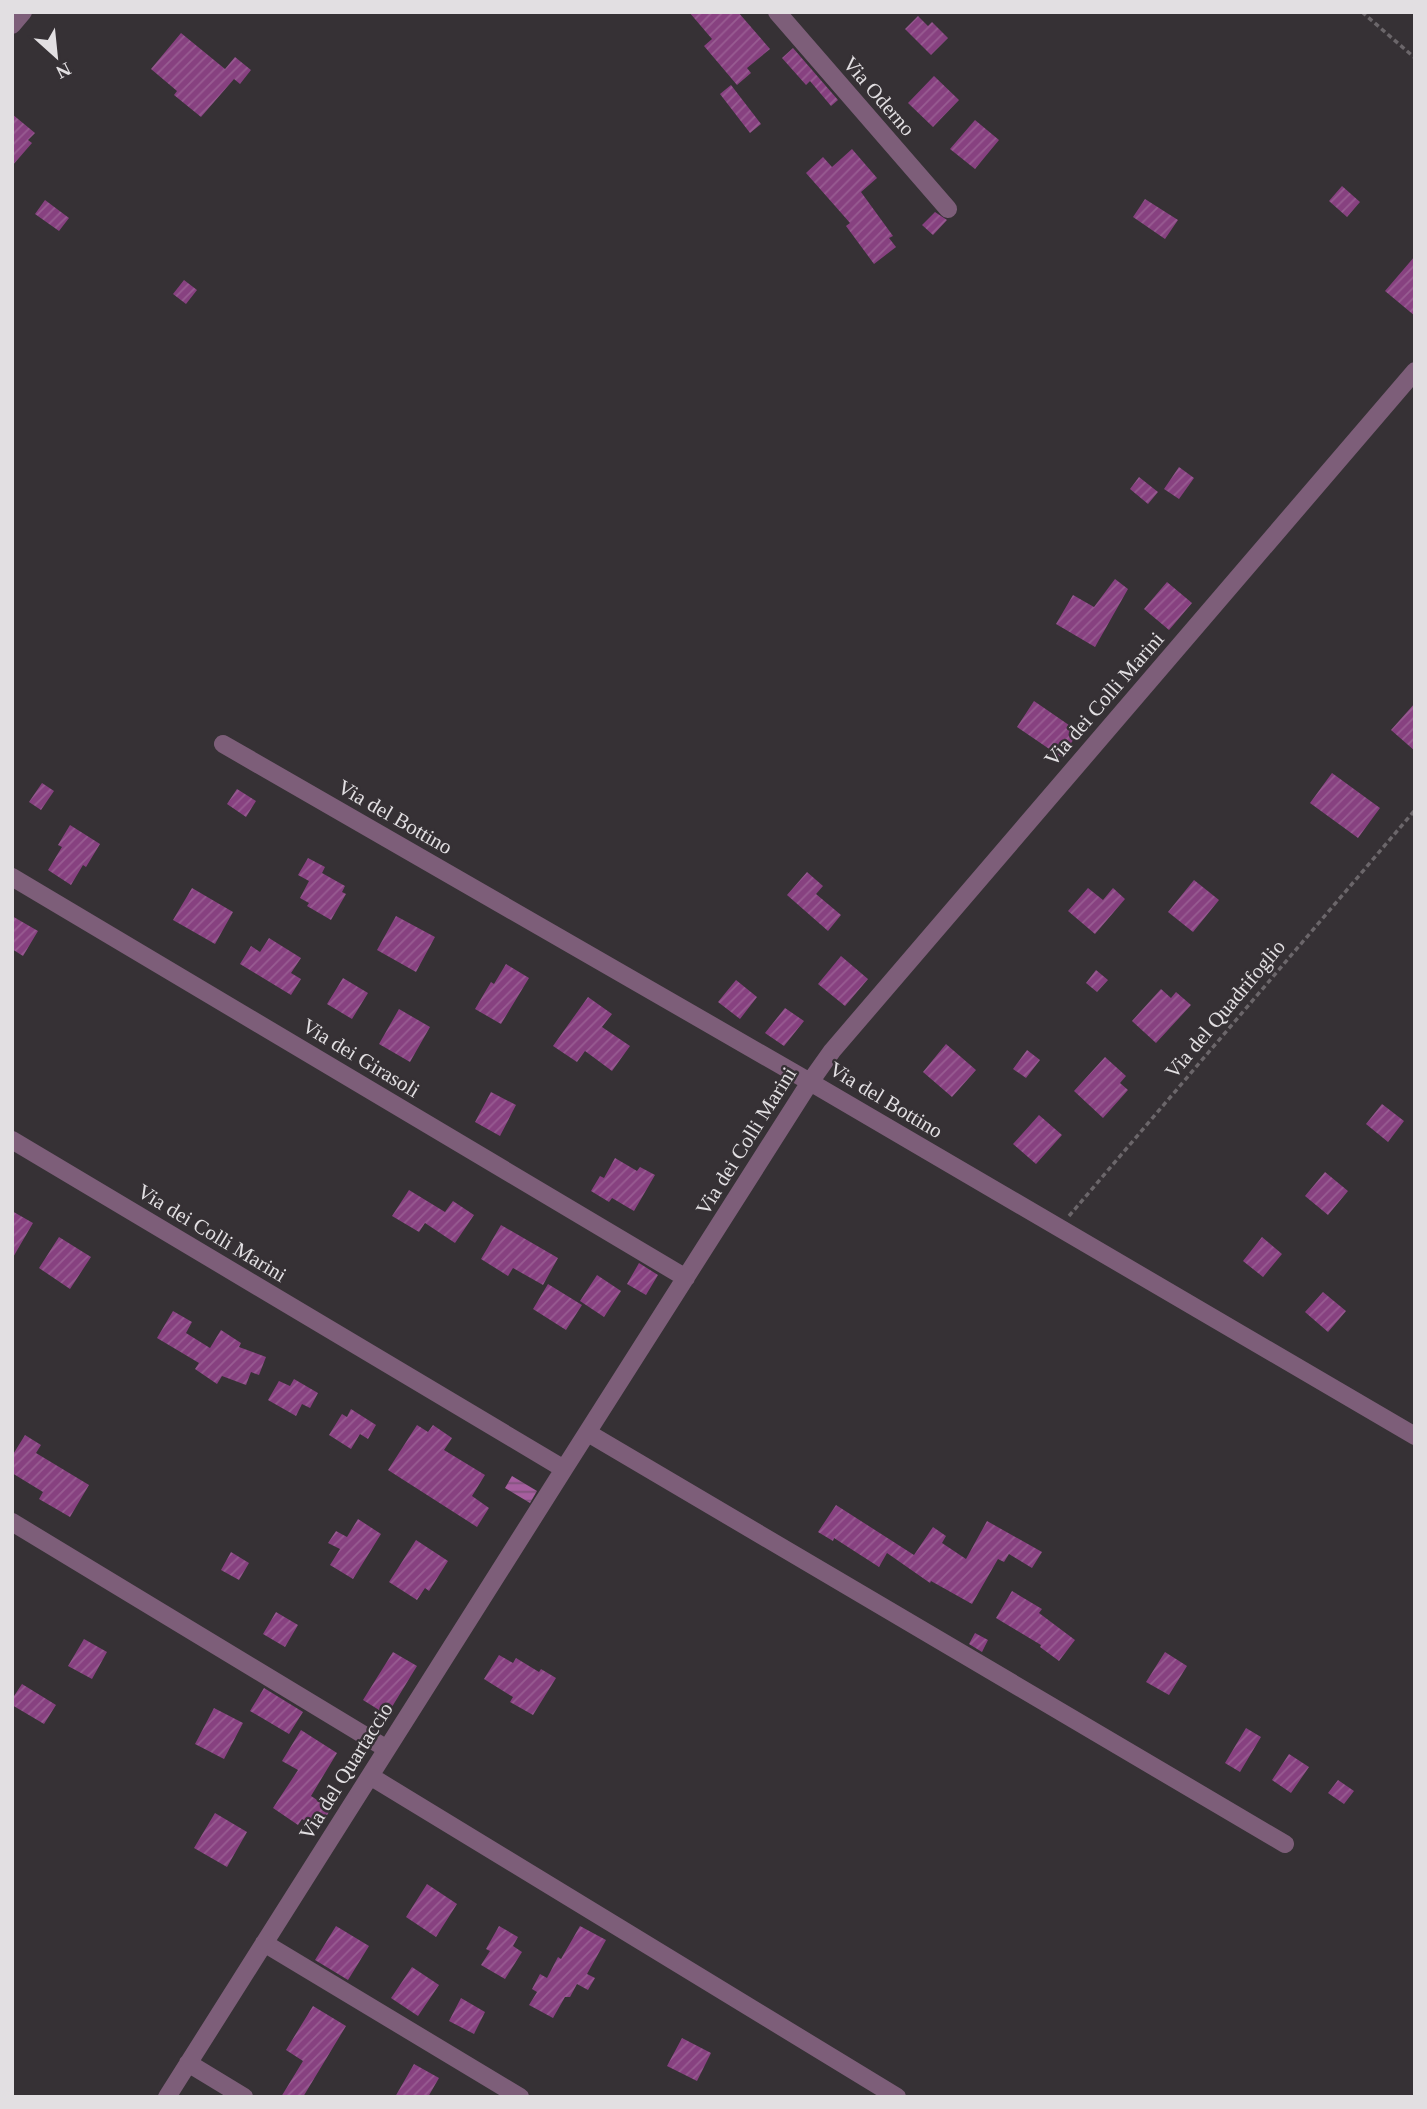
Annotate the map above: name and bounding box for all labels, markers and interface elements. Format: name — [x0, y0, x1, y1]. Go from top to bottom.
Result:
north arrow — [21, 21, 91, 91]
street label: Via Oderno — [838, 51, 920, 141]
text: N — [52, 58, 74, 83]
street label: Via dei Colli Marini — [1039, 627, 1169, 771]
street label: Via del Bottino — [333, 775, 457, 859]
street label: Via del Quadrifoglio — [1160, 935, 1290, 1083]
street label: Via dei Girasoli — [298, 1013, 424, 1103]
street label: Via del Bottino — [825, 1057, 947, 1143]
street label: Via dei Colli Marini — [691, 1063, 801, 1219]
street label: Via dei Colli Marini — [133, 1179, 291, 1287]
street label: Via del Quartaccio — [294, 1698, 398, 1844]

